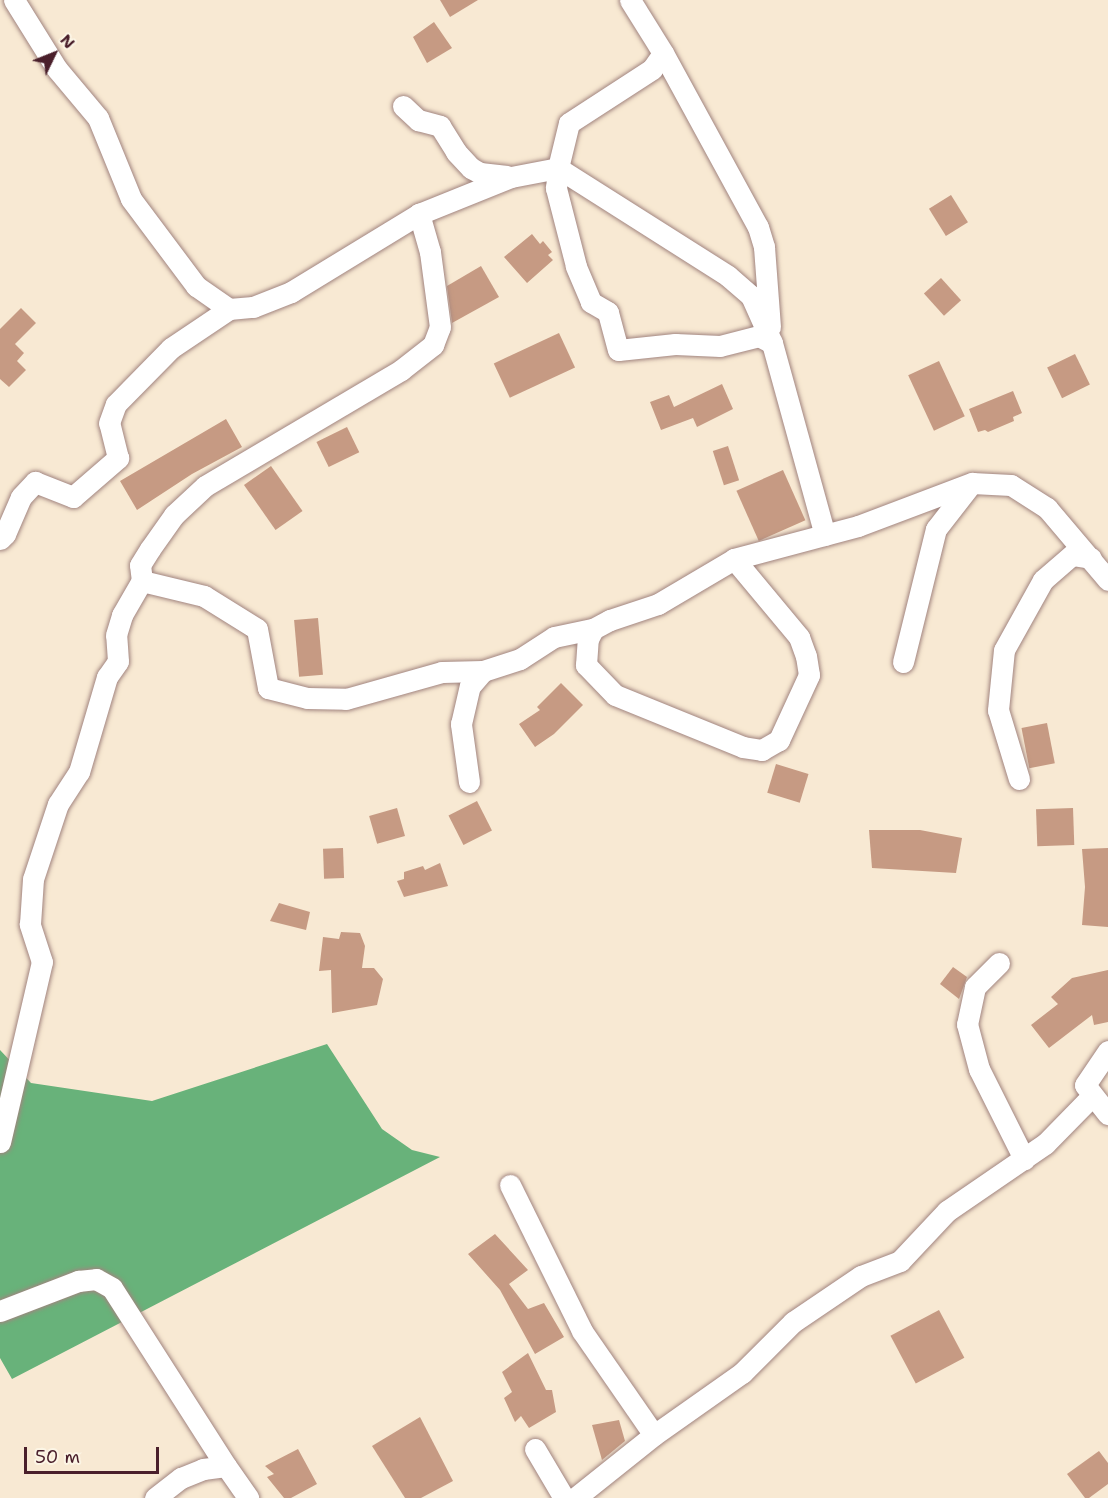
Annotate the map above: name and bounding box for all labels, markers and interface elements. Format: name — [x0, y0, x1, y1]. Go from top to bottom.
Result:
north arrow — [24, 24, 84, 84]
text: N — [56, 30, 80, 53]
scale bar — [27, 1435, 162, 1473]
text: 50 m — [35, 1445, 80, 1469]

